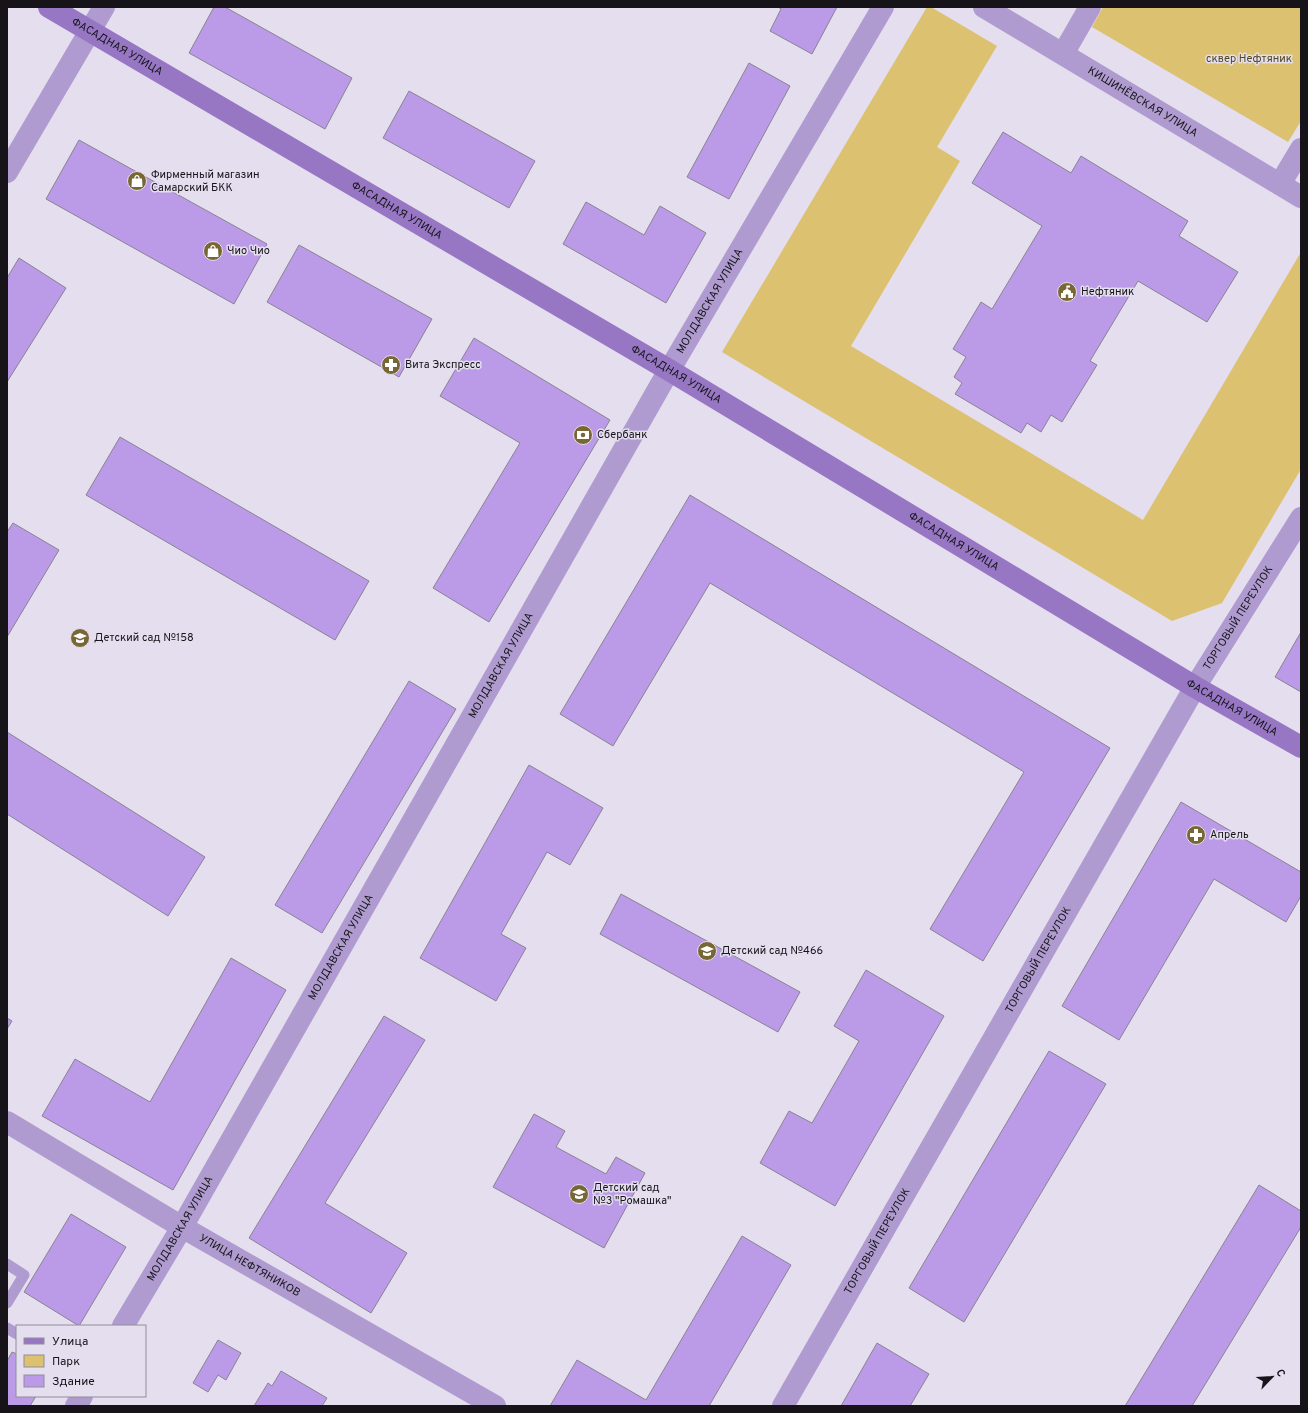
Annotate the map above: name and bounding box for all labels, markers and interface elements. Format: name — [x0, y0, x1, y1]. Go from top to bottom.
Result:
street label: ФАСАДНАЯ УЛИЦА — [69, 15, 165, 79]
park label: сквер Нефтяник — [1206, 52, 1292, 66]
street label: КИШИНЁВСКАЯ УЛИЦА — [1085, 64, 1200, 141]
place label: Фирменный магазин Самарский БКК — [151, 168, 260, 195]
shop icon: Фирменный магазин Самарский БКК — [126, 170, 148, 192]
street label: ФАСАДНАЯ УЛИЦА — [349, 178, 445, 243]
shop icon: Чио Чио — [202, 240, 224, 262]
place label: Чио Чио — [227, 244, 270, 258]
street label: МОЛДАВСКАЯ УЛИЦА — [674, 246, 746, 356]
public building icon: Нефтяник — [1056, 281, 1078, 303]
place label: Нефтяник — [1081, 285, 1134, 299]
street label: ФАСАДНАЯ УЛИЦА — [628, 342, 724, 407]
pharmacy icon: Вита Экспресс — [380, 354, 402, 376]
place label: Вита Экспресс — [405, 358, 481, 372]
bank icon: Сбербанк — [572, 424, 594, 446]
place label: Сбербанк — [597, 428, 647, 442]
street label: ФАСАДНАЯ УЛИЦА — [906, 509, 1002, 574]
street label: ТОРГОВЫЙ ПЕРЕУЛОК — [1200, 563, 1276, 673]
street label: МОЛДАВСКАЯ УЛИЦА — [465, 610, 537, 721]
school or university icon: Детский сад №158 — [69, 627, 91, 649]
place label: Детский сад №158 — [94, 631, 194, 645]
street label: ФАСАДНАЯ УЛИЦА — [1183, 676, 1280, 739]
pharmacy icon: Апрель — [1185, 824, 1207, 846]
place label: Апрель — [1210, 828, 1249, 842]
street label: МОЛДАВСКАЯ УЛИЦА — [305, 892, 377, 1003]
street label: ТОРГОВЫЙ ПЕРЕУЛОК — [1003, 904, 1075, 1016]
school or university icon: Детский сад №466 — [696, 940, 718, 962]
place label: Детский сад №466 — [721, 944, 823, 958]
street label: МОЛДАВСКАЯ УЛИЦА — [144, 1174, 217, 1284]
place label: Детский сад №3 "Ромашка" — [593, 1181, 671, 1208]
school or university icon: Детский сад №3 "Ромашка" — [568, 1183, 590, 1205]
street label: ТОРГОВЫЙ ПЕРЕУЛОК — [841, 1185, 914, 1297]
street label: УЛИЦА НЕФТЯНИКОВ — [197, 1231, 303, 1300]
legend — [16, 1325, 146, 1397]
text: Улица — [52, 1334, 88, 1350]
text: Парк — [52, 1354, 80, 1370]
north arrow — [1252, 1357, 1292, 1397]
text: С — [1272, 1367, 1288, 1379]
text: Здание — [52, 1374, 95, 1390]

